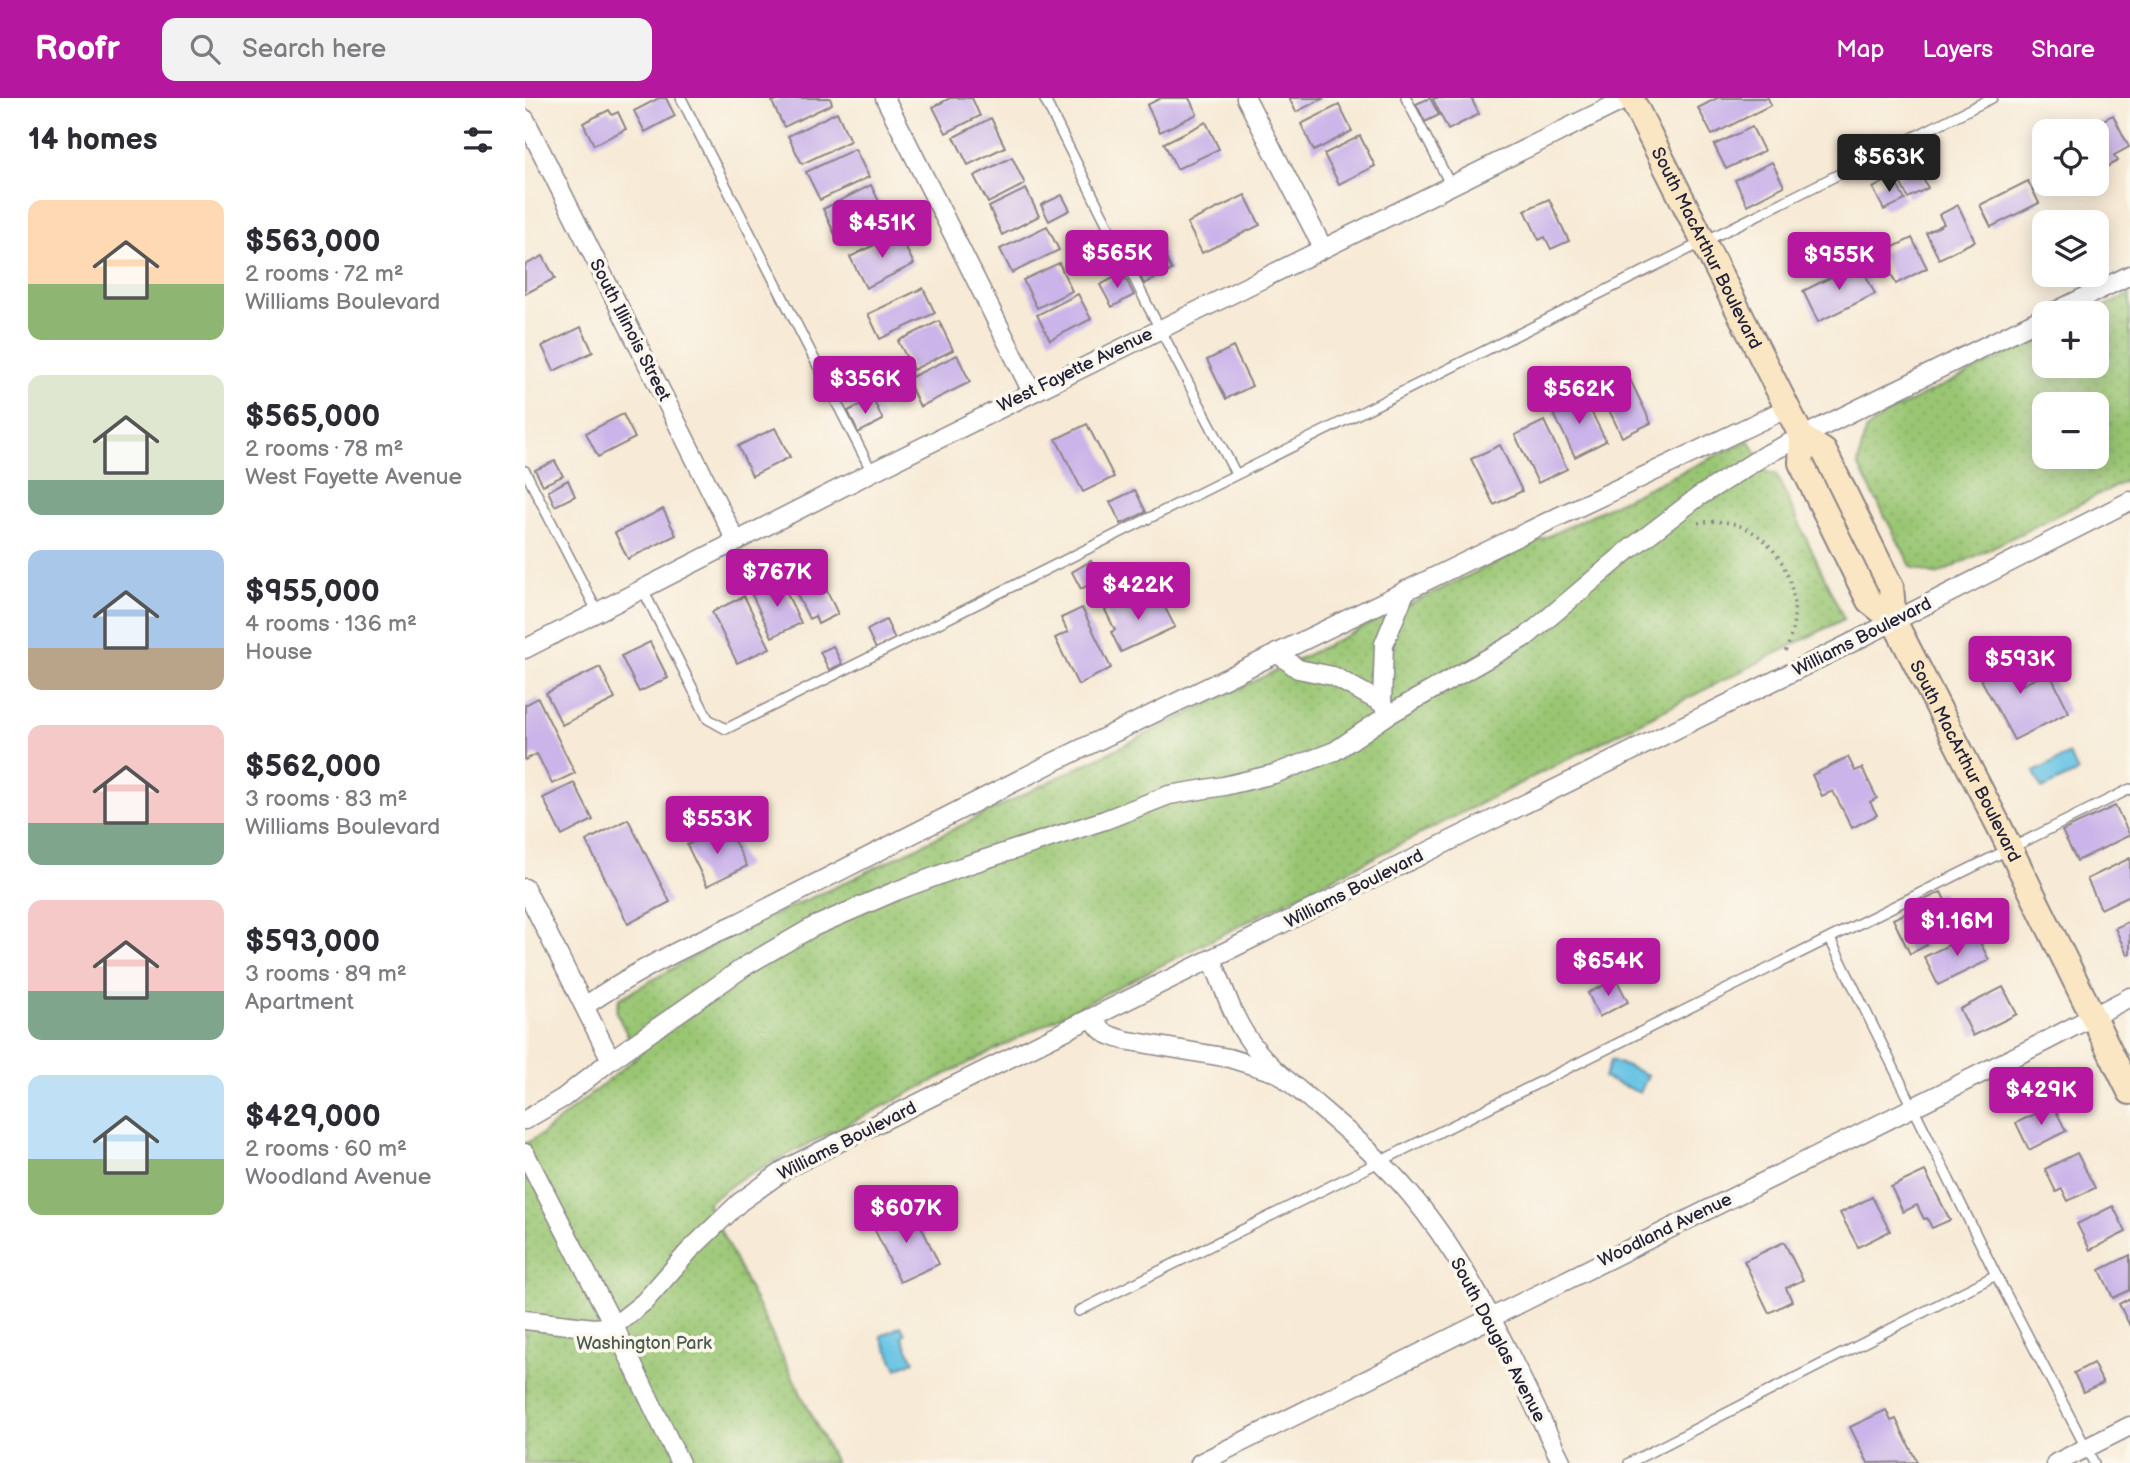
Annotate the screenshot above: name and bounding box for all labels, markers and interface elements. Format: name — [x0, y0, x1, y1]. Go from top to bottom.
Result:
search box — [162, 18, 652, 81]
text: Roofr — [35, 29, 120, 69]
icon: search — [186, 30, 224, 68]
text: Search here — [242, 34, 386, 65]
text: Map — [1836, 35, 1884, 64]
text: Layers — [1922, 35, 1993, 64]
text: Share — [2031, 35, 2095, 64]
map controls — [2032, 119, 2109, 469]
button: locate — [2032, 119, 2109, 196]
icon: filters — [459, 121, 497, 159]
text: 14 homes — [28, 122, 157, 158]
pin: $563K — [1840, 134, 1938, 194]
text: $563K — [1853, 143, 1925, 171]
street label: South MacArthur Boulevard — [1647, 144, 1766, 352]
pin: $451K — [833, 200, 931, 260]
text: $451K — [848, 209, 916, 237]
button: layers — [2032, 210, 2109, 287]
text: $563,000 — [245, 224, 381, 260]
icon: home — [84, 228, 168, 312]
pin: $565K — [1068, 230, 1166, 290]
pin: $955K — [1790, 232, 1888, 292]
text: $565K — [1081, 239, 1153, 267]
text: $955K — [1804, 241, 1874, 269]
street label: South Illinois Street — [585, 255, 675, 405]
text: 2 rooms · 72 m² — [245, 260, 404, 288]
text: Williams Boulevard — [245, 288, 440, 316]
button: + — [2032, 301, 2109, 378]
street label: West Fayette Avenue — [994, 323, 1156, 417]
pin: $356K — [816, 356, 914, 416]
text: $356K — [829, 365, 901, 393]
pin: $562K — [1530, 366, 1628, 426]
text: $562K — [1543, 375, 1615, 403]
button: − — [2032, 392, 2109, 469]
text: $565,000 — [245, 399, 380, 435]
icon: home — [84, 403, 168, 487]
text: 2 rooms · 78 m² — [245, 435, 403, 463]
text: West Fayette Avenue — [245, 463, 462, 491]
pin: $767K — [728, 550, 826, 609]
text: $767K — [742, 558, 812, 586]
pin: $422K — [1089, 562, 1187, 622]
text: $422K — [1102, 571, 1174, 599]
text: $955,000 — [245, 574, 380, 610]
icon: home — [84, 578, 168, 662]
street label: Williams Boulevard — [1789, 593, 1935, 681]
text: 4 rooms · 136 m² — [245, 610, 417, 638]
pin: $593K — [1971, 636, 2069, 696]
text: House — [245, 638, 312, 666]
text: $593K — [1985, 645, 2055, 673]
street label: South MacArthur Boulevard — [1905, 657, 2025, 865]
text: $562,000 — [245, 749, 381, 785]
icon: home — [84, 753, 168, 837]
text: 3 rooms · 83 m² — [245, 785, 407, 813]
pin: $553K — [668, 796, 766, 856]
text: $553K — [682, 805, 752, 833]
text: Williams Boulevard — [245, 813, 440, 841]
street label: Williams Boulevard — [1281, 845, 1427, 933]
pin: $1.16M — [1900, 898, 2014, 958]
text: $1.16M — [1920, 907, 1994, 935]
text: $593,000 — [245, 924, 380, 960]
icon: home — [84, 928, 168, 1012]
pin: $654K — [1559, 939, 1657, 998]
text: $654K — [1572, 947, 1644, 975]
text: 3 rooms · 89 m² — [245, 960, 407, 988]
text: Apartment — [245, 988, 354, 1016]
pin: $429K — [1992, 1068, 2090, 1127]
text: $429K — [2005, 1076, 2077, 1104]
street label: Williams Boulevard — [774, 1097, 920, 1185]
text: $429,000 — [245, 1099, 381, 1135]
icon: home — [84, 1103, 168, 1187]
text: 2 rooms · 60 m² — [245, 1135, 407, 1163]
text: Woodland Avenue — [245, 1163, 432, 1191]
pin: $607K — [857, 1186, 955, 1245]
street label: Woodland Avenue — [1595, 1188, 1735, 1271]
text: $607K — [870, 1194, 942, 1222]
street label: South Douglas Avenue — [1446, 1254, 1550, 1426]
park label: Washington Park — [576, 1333, 712, 1354]

